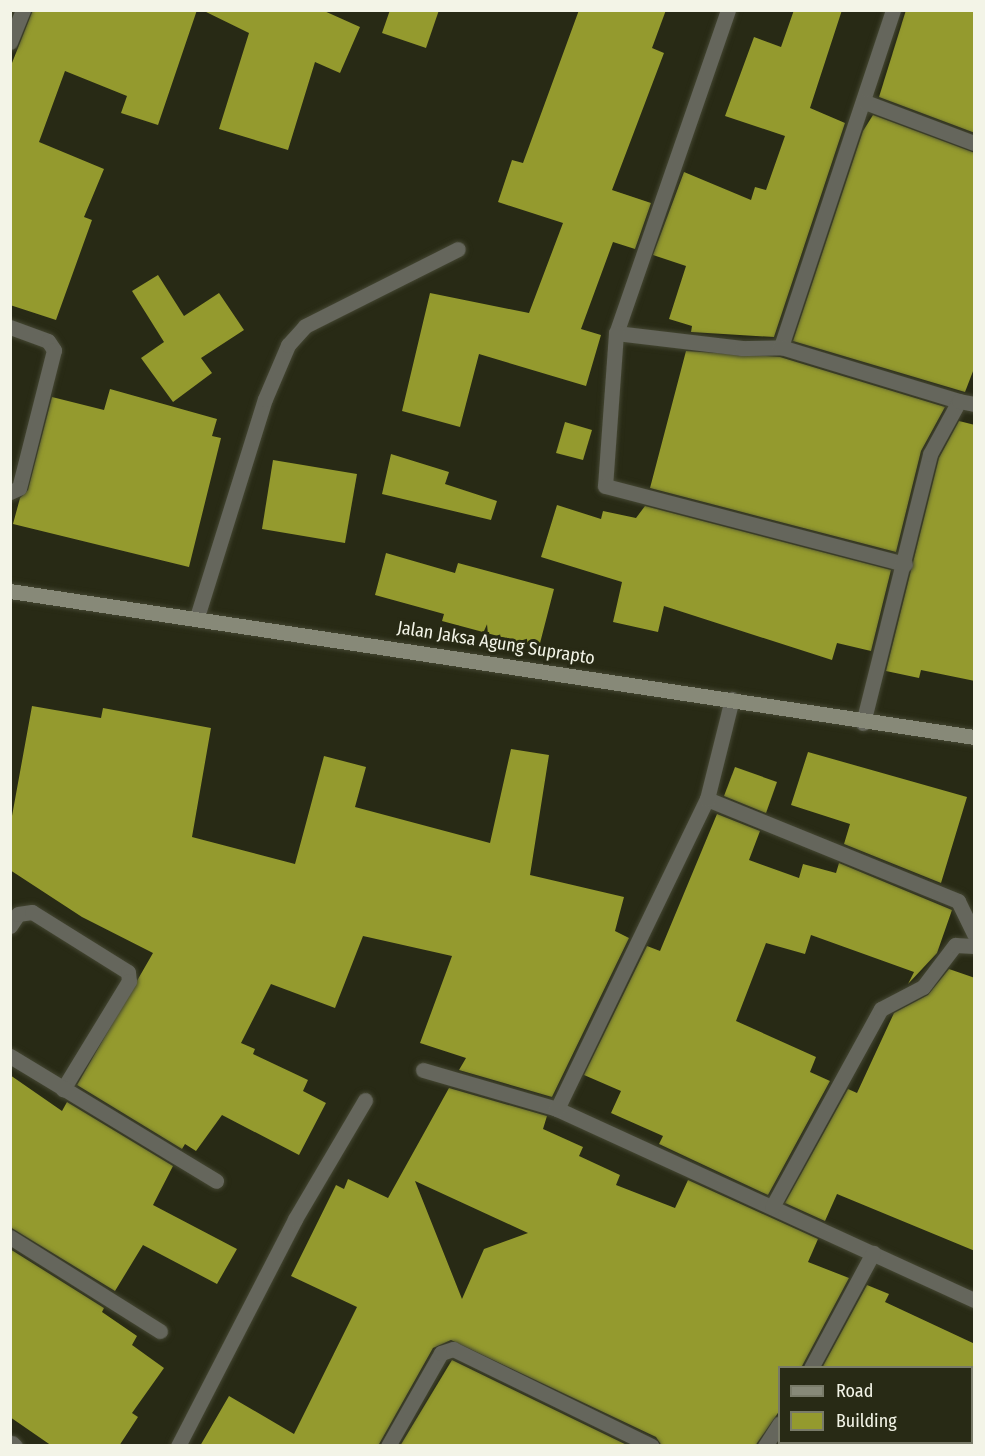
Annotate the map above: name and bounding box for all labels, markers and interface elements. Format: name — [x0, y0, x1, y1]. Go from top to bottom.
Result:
street label: Jalan Jaksa Agung Suprapto — [396, 617, 596, 669]
legend — [778, 1366, 973, 1444]
text: Road — [836, 1380, 873, 1402]
text: Building — [836, 1410, 897, 1432]

